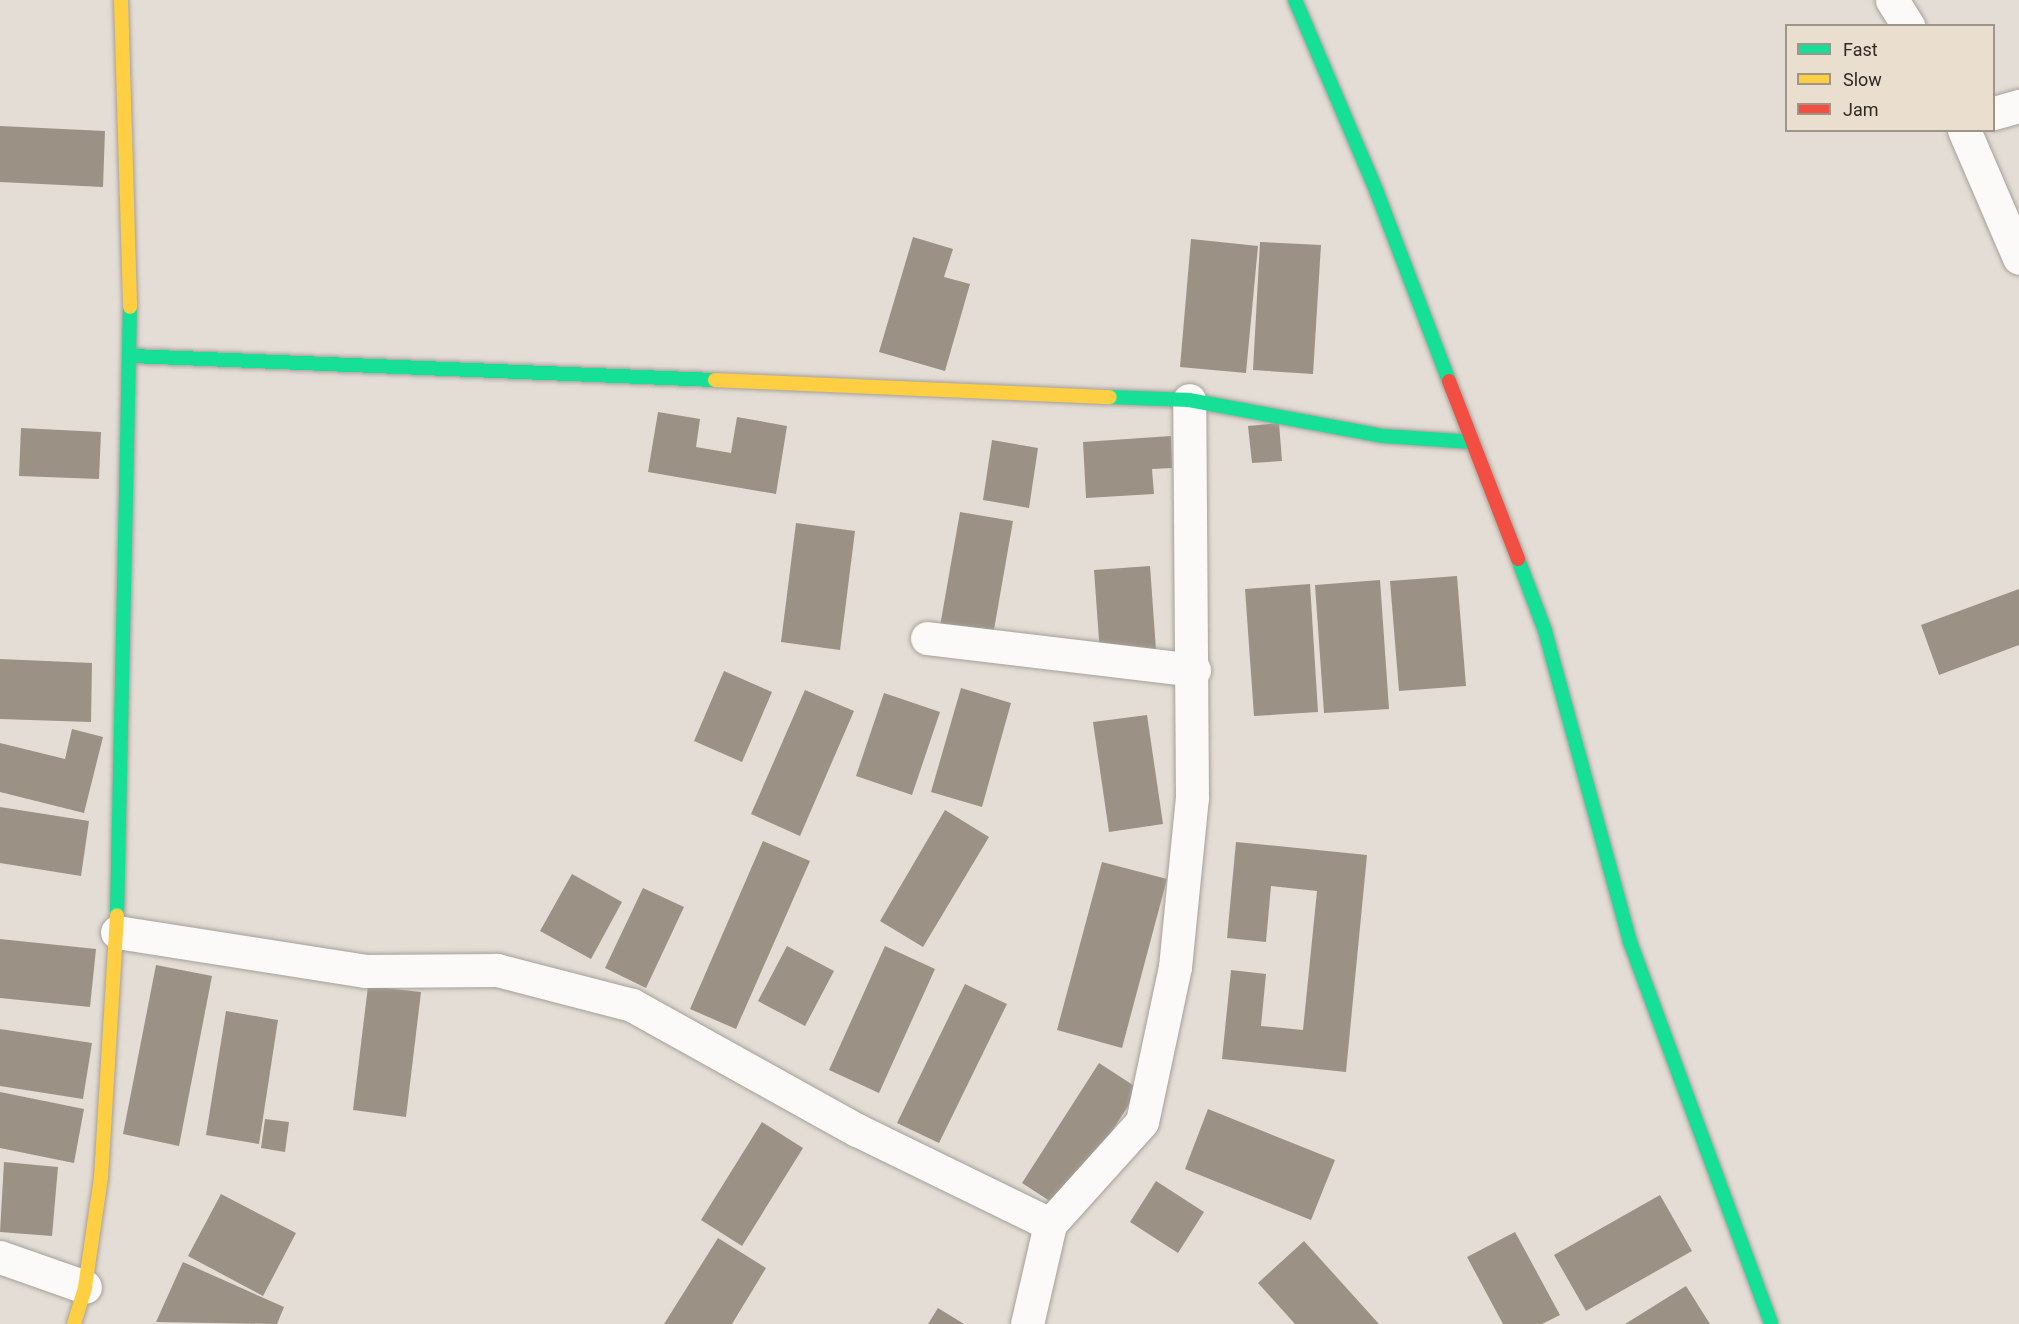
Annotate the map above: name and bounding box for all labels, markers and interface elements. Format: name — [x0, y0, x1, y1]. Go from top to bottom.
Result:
legend — [1785, 24, 1995, 132]
text: Fast — [1843, 39, 1878, 60]
text: Slow — [1843, 69, 1882, 90]
text: Jam — [1843, 99, 1879, 120]

